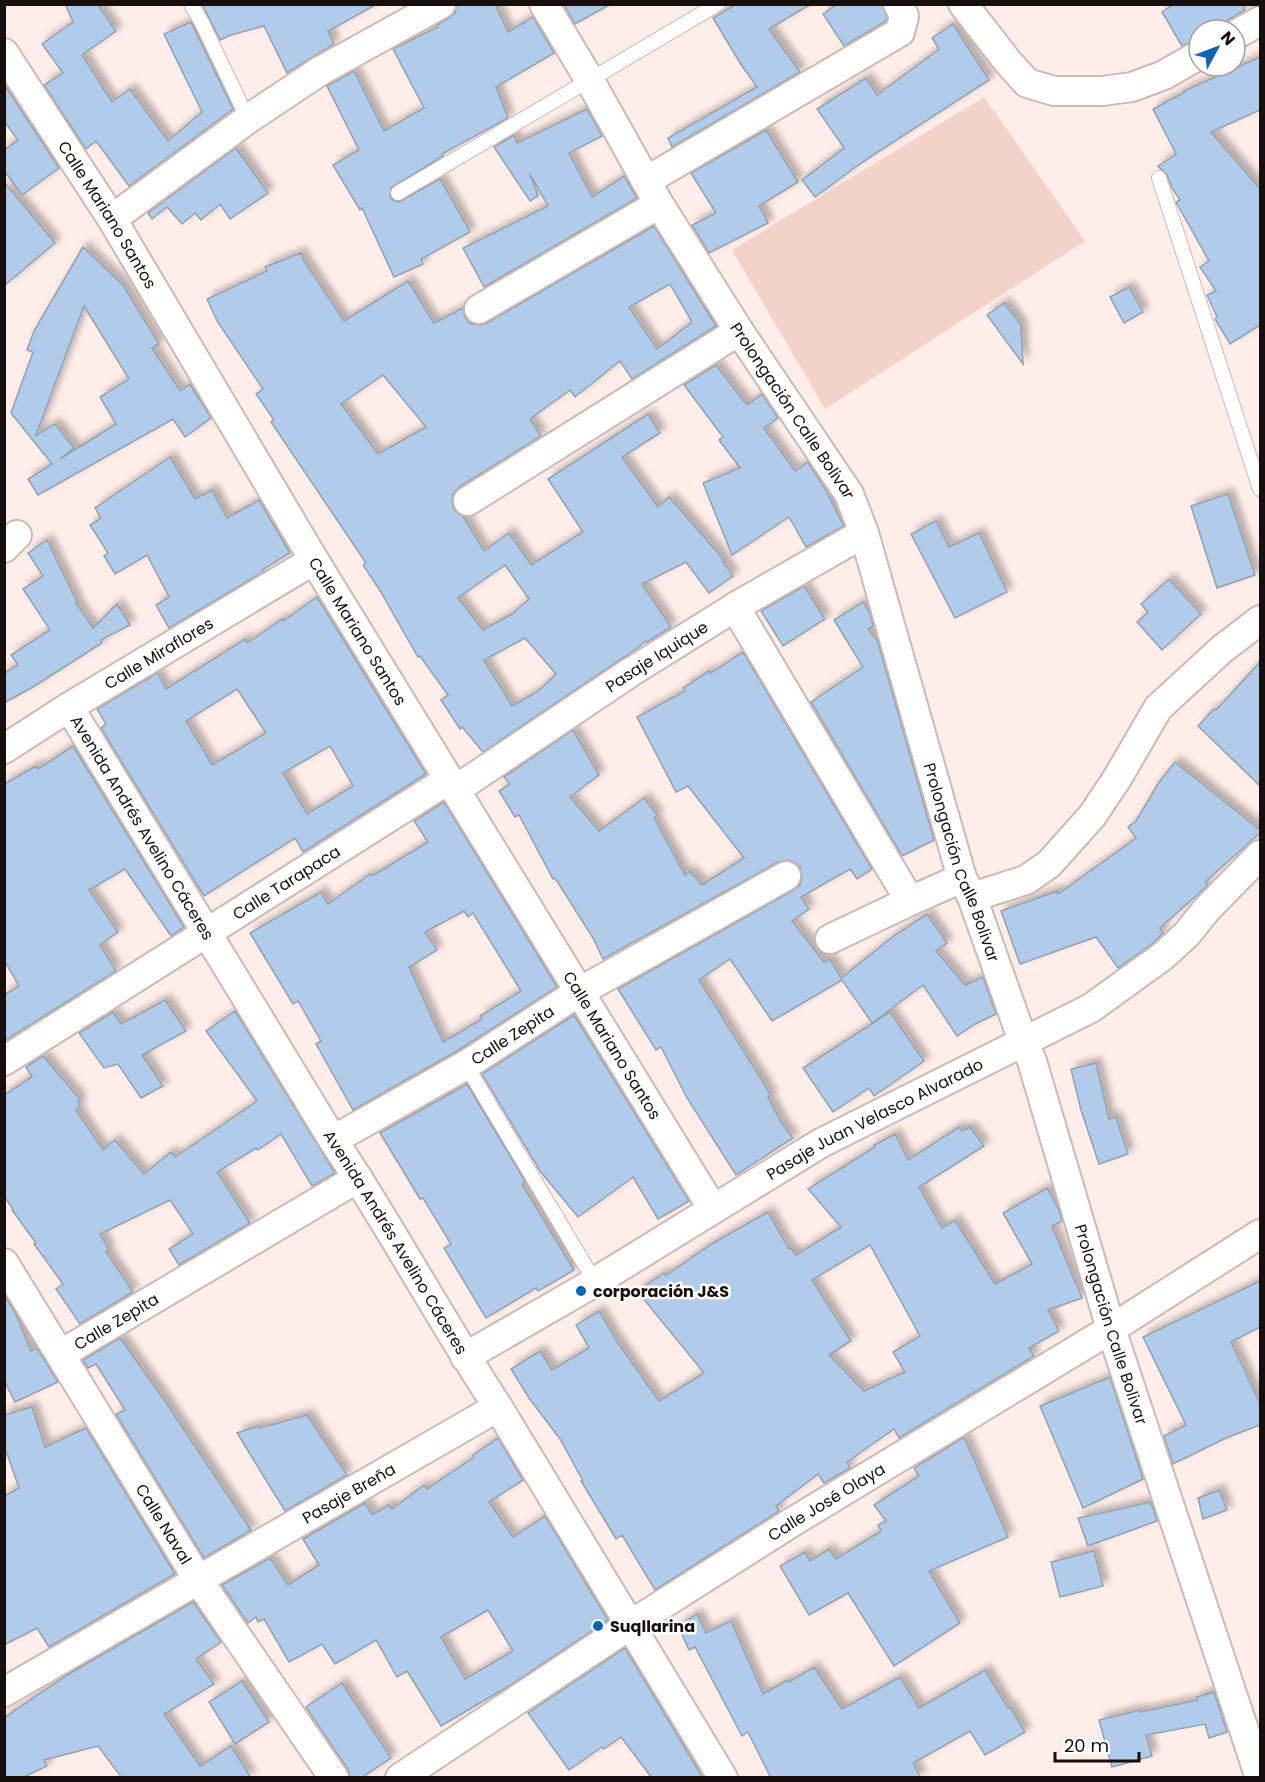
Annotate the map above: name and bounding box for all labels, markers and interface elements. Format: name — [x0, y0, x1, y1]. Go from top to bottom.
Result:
north arrow — [1187, 18, 1247, 78]
text: N — [1215, 26, 1241, 51]
street label: Calle Mariano Santos — [52, 137, 162, 293]
street label: Prolongación Calle Bolivar — [724, 318, 861, 502]
street label: Calle Mariano Santos — [303, 553, 412, 710]
street label: Calle Miraflores — [100, 612, 218, 695]
street label: Pasaje Iquique — [601, 616, 713, 698]
street label: Avenida Andrés Avelino Cáceres — [65, 711, 219, 944]
street label: Prolongación Calle Bolivar — [918, 760, 1005, 965]
street label: Calle Tarapaca — [228, 840, 345, 926]
street label: Calle Mariano Santos — [558, 967, 666, 1124]
street label: Calle Zepita — [466, 1000, 559, 1071]
street label: Pasaje Juan Velasco Alvarado — [762, 1053, 987, 1186]
street label: Avenida Andrés Avelino Cáceres — [318, 1126, 473, 1359]
street label: Prolongación Calle Bolivar — [1069, 1221, 1153, 1428]
place label: corporación J&S — [593, 1280, 729, 1303]
marker: corporación J&S — [574, 1284, 588, 1298]
street label: Calle Zepita — [69, 1288, 163, 1356]
street label: Calle José Olaya — [763, 1457, 890, 1547]
street label: Pasaje Breña — [298, 1458, 400, 1530]
street label: Calle Naval — [130, 1479, 197, 1569]
place label: Suqllarina — [610, 1615, 695, 1638]
marker: Suqllarina — [591, 1619, 605, 1633]
scale bar — [1055, 1725, 1139, 1763]
text: 20 m — [1064, 1733, 1109, 1758]

